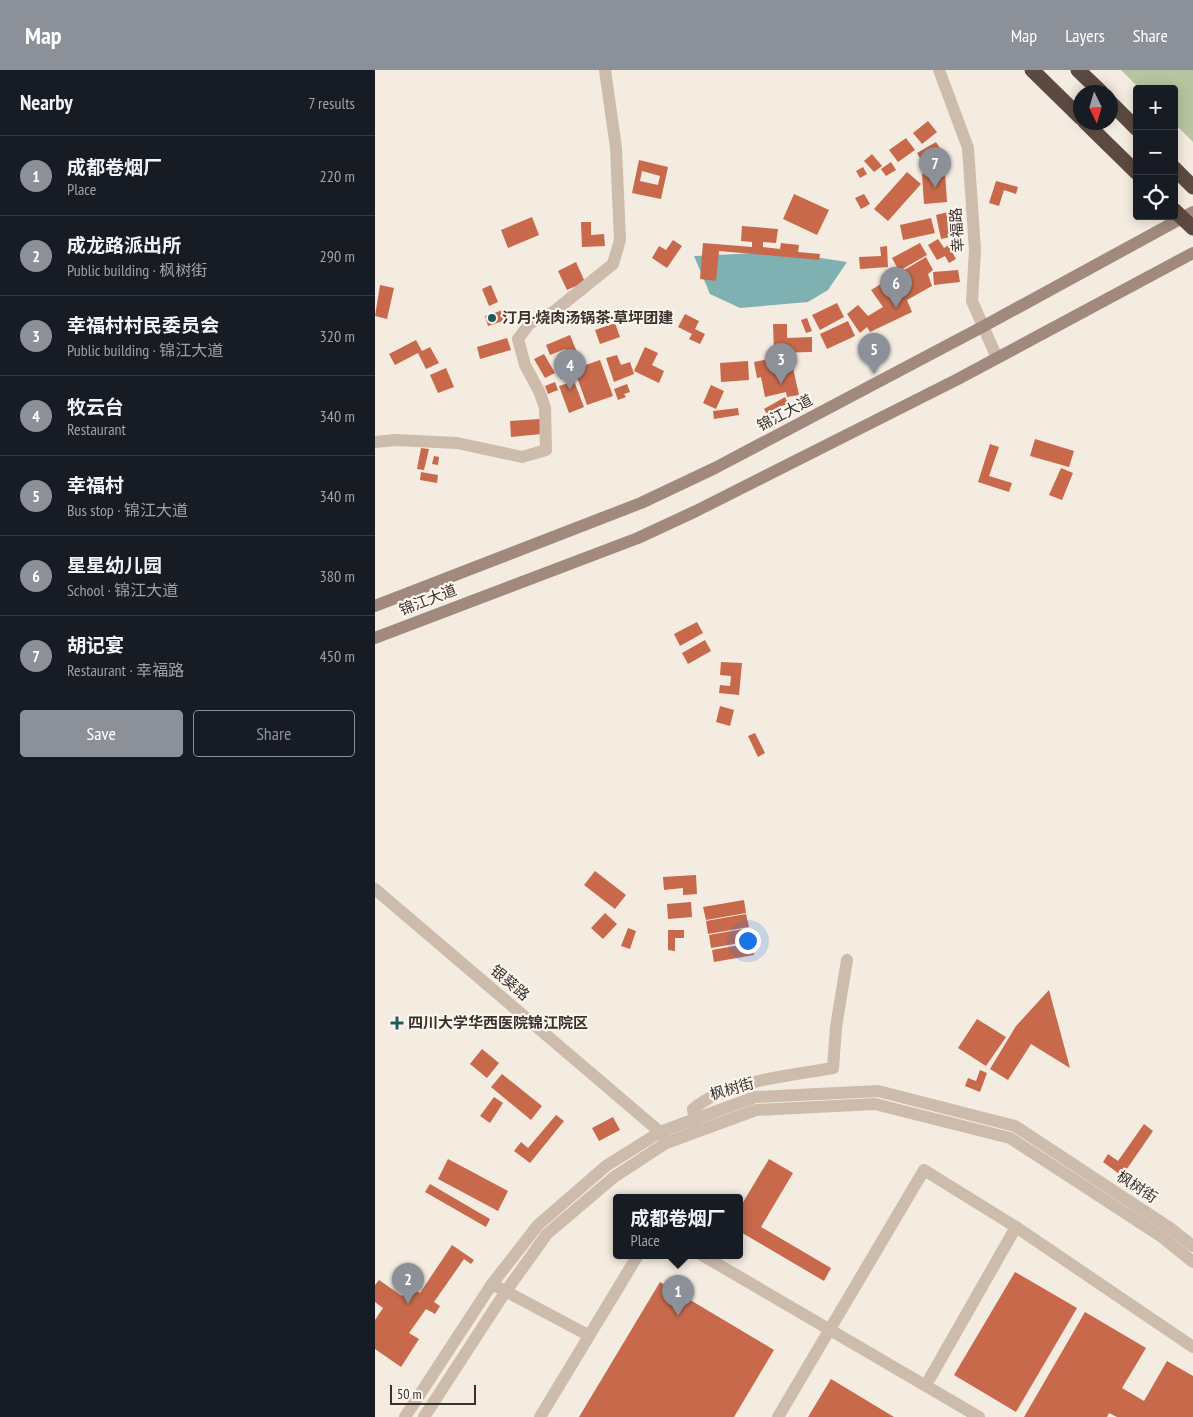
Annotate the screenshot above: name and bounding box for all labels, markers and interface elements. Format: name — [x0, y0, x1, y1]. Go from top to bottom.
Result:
text: Map — [25, 20, 62, 51]
text: Map — [1011, 24, 1037, 47]
text: Layers — [1065, 24, 1105, 47]
text: Share — [1133, 24, 1168, 47]
north arrow — [1073, 85, 1118, 130]
map controls — [1133, 85, 1178, 220]
button: + — [1133, 85, 1178, 130]
text: Nearby — [20, 89, 73, 116]
text: 7 results — [308, 93, 355, 113]
button: − — [1133, 130, 1178, 175]
pin: 7 — [919, 147, 951, 188]
text: 成都卷烟厂 — [67, 155, 162, 179]
text: 1 — [32, 166, 40, 186]
text: 220 m — [320, 166, 355, 186]
button: locate — [1133, 175, 1178, 220]
text: Place — [67, 179, 96, 199]
street label: 幸福路 — [946, 207, 967, 253]
text: 成龙路派出所 — [67, 233, 181, 257]
text: 2 — [32, 246, 40, 266]
text: 290 m — [320, 246, 355, 266]
text: Public building · 枫树街 — [67, 260, 207, 280]
pin: 6 — [880, 267, 912, 308]
place label: 汀月·烧肉汤锅茶·草坪团建 — [502, 308, 673, 327]
marker: 汀月·烧肉汤锅茶·草坪团建 — [486, 312, 498, 324]
text: 幸福村村民委员会 — [67, 313, 219, 337]
text: 3 — [32, 326, 40, 346]
text: 320 m — [320, 326, 355, 346]
pin: 5 — [858, 333, 890, 374]
text: Public building · 锦江大道 — [67, 340, 223, 360]
pin: 3 — [765, 343, 797, 384]
pin: 4 — [554, 349, 586, 390]
street label: 锦江大道 — [754, 390, 816, 435]
text: 牧云台 — [67, 395, 124, 419]
text: 4 — [32, 406, 40, 426]
text: 340 m — [320, 406, 355, 426]
text: Restaurant — [67, 419, 126, 439]
text: 幸福村 — [67, 473, 124, 497]
text: 5 — [32, 486, 40, 506]
text: 340 m — [320, 486, 355, 506]
text: Bus stop · 锦江大道 — [67, 500, 188, 520]
text: 星星幼儿园 — [67, 553, 162, 577]
text: 6 — [32, 566, 40, 586]
text: 380 m — [320, 566, 355, 586]
text: School · 锦江大道 — [67, 580, 178, 600]
street label: 锦江大道 — [396, 580, 459, 619]
text: 胡记宴 — [67, 633, 124, 657]
text: 7 — [32, 646, 40, 666]
text: 450 m — [320, 646, 355, 666]
text: Restaurant · 幸福路 — [67, 660, 184, 680]
button: Save — [20, 710, 183, 757]
button: Share — [193, 710, 355, 757]
your location — [735, 928, 761, 954]
street label: 银葵路 — [487, 961, 534, 1004]
place label: 四川大学华西医院锦江院区 — [408, 1013, 588, 1032]
marker: 四川大学华西医院锦江院区 — [390, 1016, 404, 1030]
street label: 枫树街 — [708, 1073, 756, 1104]
street label: 枫树街 — [1113, 1166, 1161, 1207]
popup — [613, 1194, 743, 1259]
text: 成都卷烟厂 — [630, 1206, 726, 1230]
text: Place — [630, 1230, 660, 1250]
pin: 2 — [392, 1263, 424, 1304]
pin: 1 — [662, 1275, 694, 1316]
scale bar — [390, 1382, 476, 1405]
text: 50 m — [397, 1385, 422, 1403]

